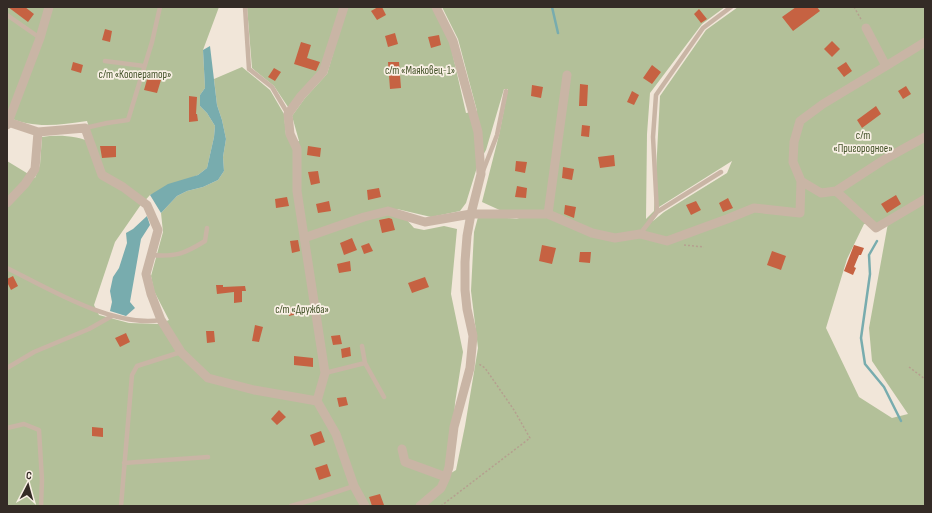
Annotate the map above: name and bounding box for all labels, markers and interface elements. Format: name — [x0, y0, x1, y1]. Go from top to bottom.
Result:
park label: с/т «Маяковец-1» — [385, 64, 455, 77]
park label: с/т «Кооператор» — [99, 68, 171, 81]
park label: с/т «Пригородное» — [833, 129, 893, 155]
park label: с/т «Дружба» — [275, 303, 329, 316]
north arrow — [8, 465, 48, 505]
text: С — [26, 469, 33, 482]

